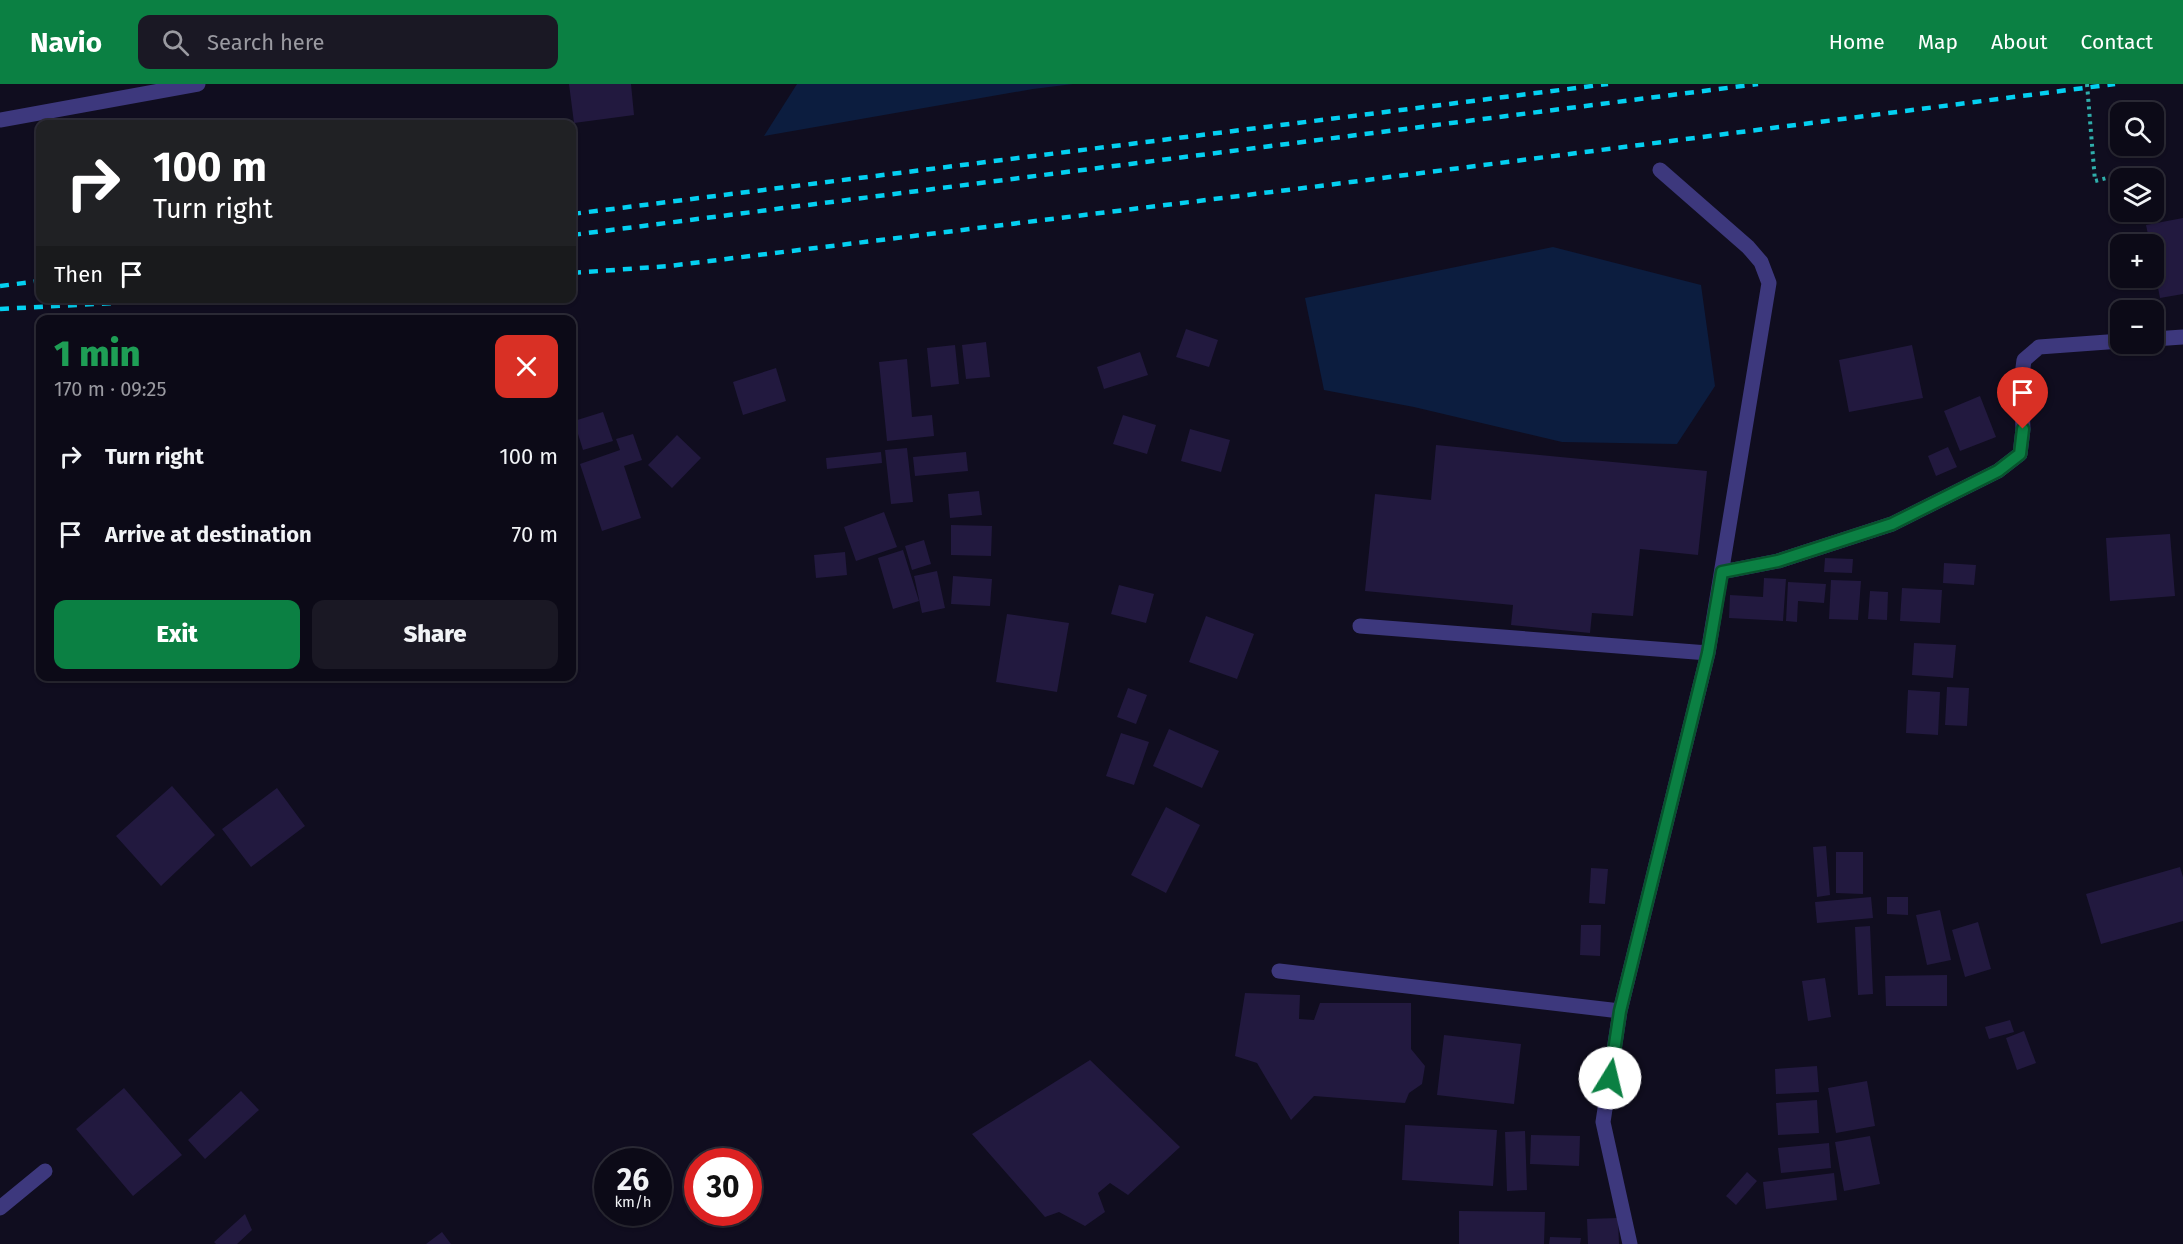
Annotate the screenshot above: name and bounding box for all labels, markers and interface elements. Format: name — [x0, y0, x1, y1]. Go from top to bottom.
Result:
search box — [138, 15, 558, 69]
text: Navio — [30, 26, 102, 59]
icon: search — [159, 26, 192, 59]
text: Search here — [207, 29, 325, 56]
text: Home — [1829, 29, 1885, 55]
text: Map — [1918, 29, 1958, 55]
text: About — [1991, 29, 2048, 55]
text: Contact — [2081, 29, 2153, 55]
map controls — [2110, 102, 2164, 354]
button: search — [2110, 102, 2164, 156]
text: 100 m — [153, 142, 267, 192]
icon: right — [54, 144, 132, 222]
button: layers — [2110, 168, 2164, 222]
text: Turn right — [153, 193, 273, 225]
button: + — [2110, 234, 2164, 288]
icon: arrive — [115, 258, 148, 291]
text: Then — [54, 261, 103, 288]
button: − — [2110, 300, 2164, 354]
text: 1 min — [54, 332, 140, 376]
button: close — [495, 335, 558, 398]
pin — [1997, 367, 2048, 429]
icon: arrive — [2006, 376, 2039, 409]
text: 170 m · 09:25 — [54, 377, 166, 401]
icon: right — [54, 440, 87, 473]
text: Turn right — [105, 443, 204, 470]
text: 100 m — [499, 443, 558, 470]
icon: arrive — [54, 518, 87, 551]
text: Arrive at destination — [105, 521, 312, 548]
text: 70 m — [512, 521, 558, 548]
button: Exit — [54, 600, 300, 669]
button: Share — [312, 600, 558, 669]
position arrow — [1578, 1046, 1642, 1110]
speed limit sign: 30 — [684, 1148, 762, 1226]
text: 26 — [617, 1162, 649, 1198]
text: km/h — [614, 1193, 652, 1211]

